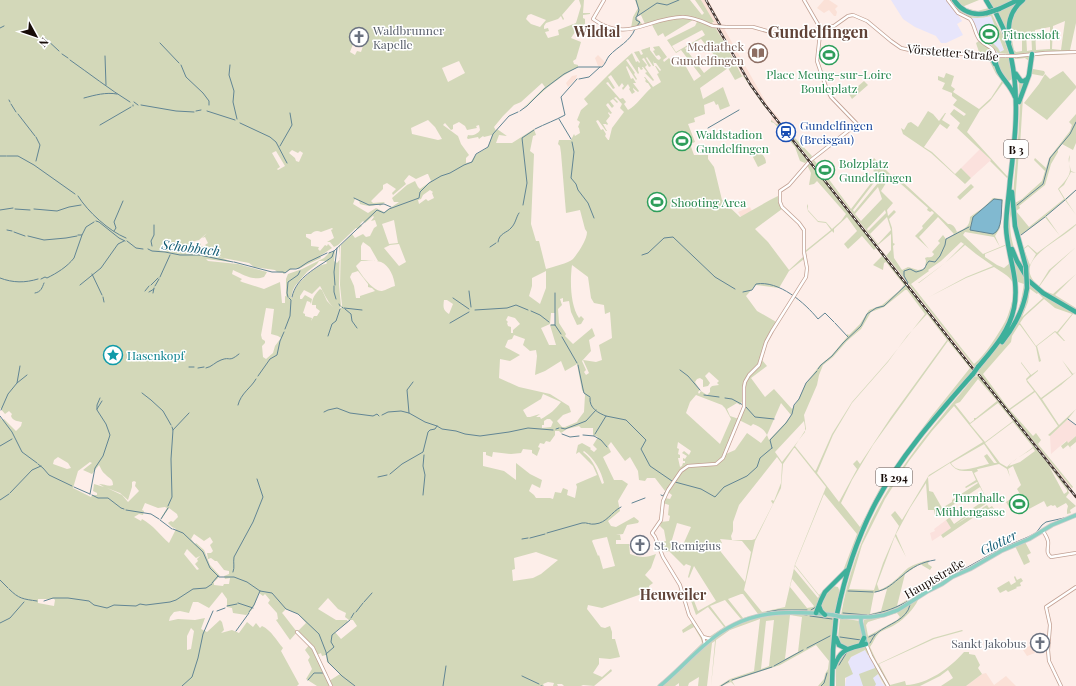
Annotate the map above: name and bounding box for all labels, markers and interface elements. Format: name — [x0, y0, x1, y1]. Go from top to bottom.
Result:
north arrow — [16, 16, 56, 56]
district label: Gundelfingen — [768, 21, 868, 42]
place label: Waldbrunner Kapelle — [372, 22, 445, 52]
district label: Wildtal — [573, 22, 621, 41]
sports icon: Fitnessloft — [978, 23, 1000, 45]
church icon: Waldbrunner Kapelle — [348, 26, 370, 48]
place label: Fitnessloft — [1003, 26, 1060, 42]
text: N — [36, 35, 52, 51]
place label: Mediathek Gundelfingen — [671, 38, 744, 68]
street label: Vörstetter Straße — [906, 40, 999, 64]
library icon: Mediathek Gundelfingen — [747, 42, 769, 64]
sports icon: Place Meung-sur-Loire Bouleplatz — [818, 44, 840, 66]
place label: Place Meung-sur-Loire Bouleplatz — [766, 66, 892, 96]
place label: Gundelfingen (Breisgau) — [800, 117, 873, 147]
station icon: Gundelfingen (Breisgau) — [775, 121, 797, 143]
place label: Waldstadion Gundelfingen — [695, 126, 769, 156]
sports icon: Waldstadion Gundelfingen — [671, 130, 693, 152]
road number: B 3 — [1004, 140, 1028, 158]
place label: Bolzplatz Gundelfingen — [839, 155, 912, 185]
sports icon: Bolzplatz Gundelfingen — [814, 159, 836, 181]
sports icon: Shooting Area — [646, 191, 668, 213]
place label: Shooting Area — [671, 194, 746, 210]
water label: Schobbach — [160, 235, 221, 259]
place icon: Hasenkopf — [102, 344, 124, 366]
place label: Hasenkopf — [127, 347, 185, 363]
road number: B 294 — [876, 468, 912, 486]
place label: Turnhalle Mühlengasse — [935, 489, 1005, 519]
sports icon: Turnhalle Mühlengasse — [1008, 493, 1030, 515]
water label: Glotter — [977, 526, 1020, 558]
church icon: St. Remigius — [629, 534, 651, 556]
place label: St. Remigius — [654, 537, 721, 553]
street label: Hauptstraße — [901, 554, 967, 602]
district label: Heuweiler — [640, 585, 707, 604]
church icon: Sankt Jakobus — [1029, 632, 1051, 654]
place label: Sankt Jakobus — [951, 635, 1026, 651]

